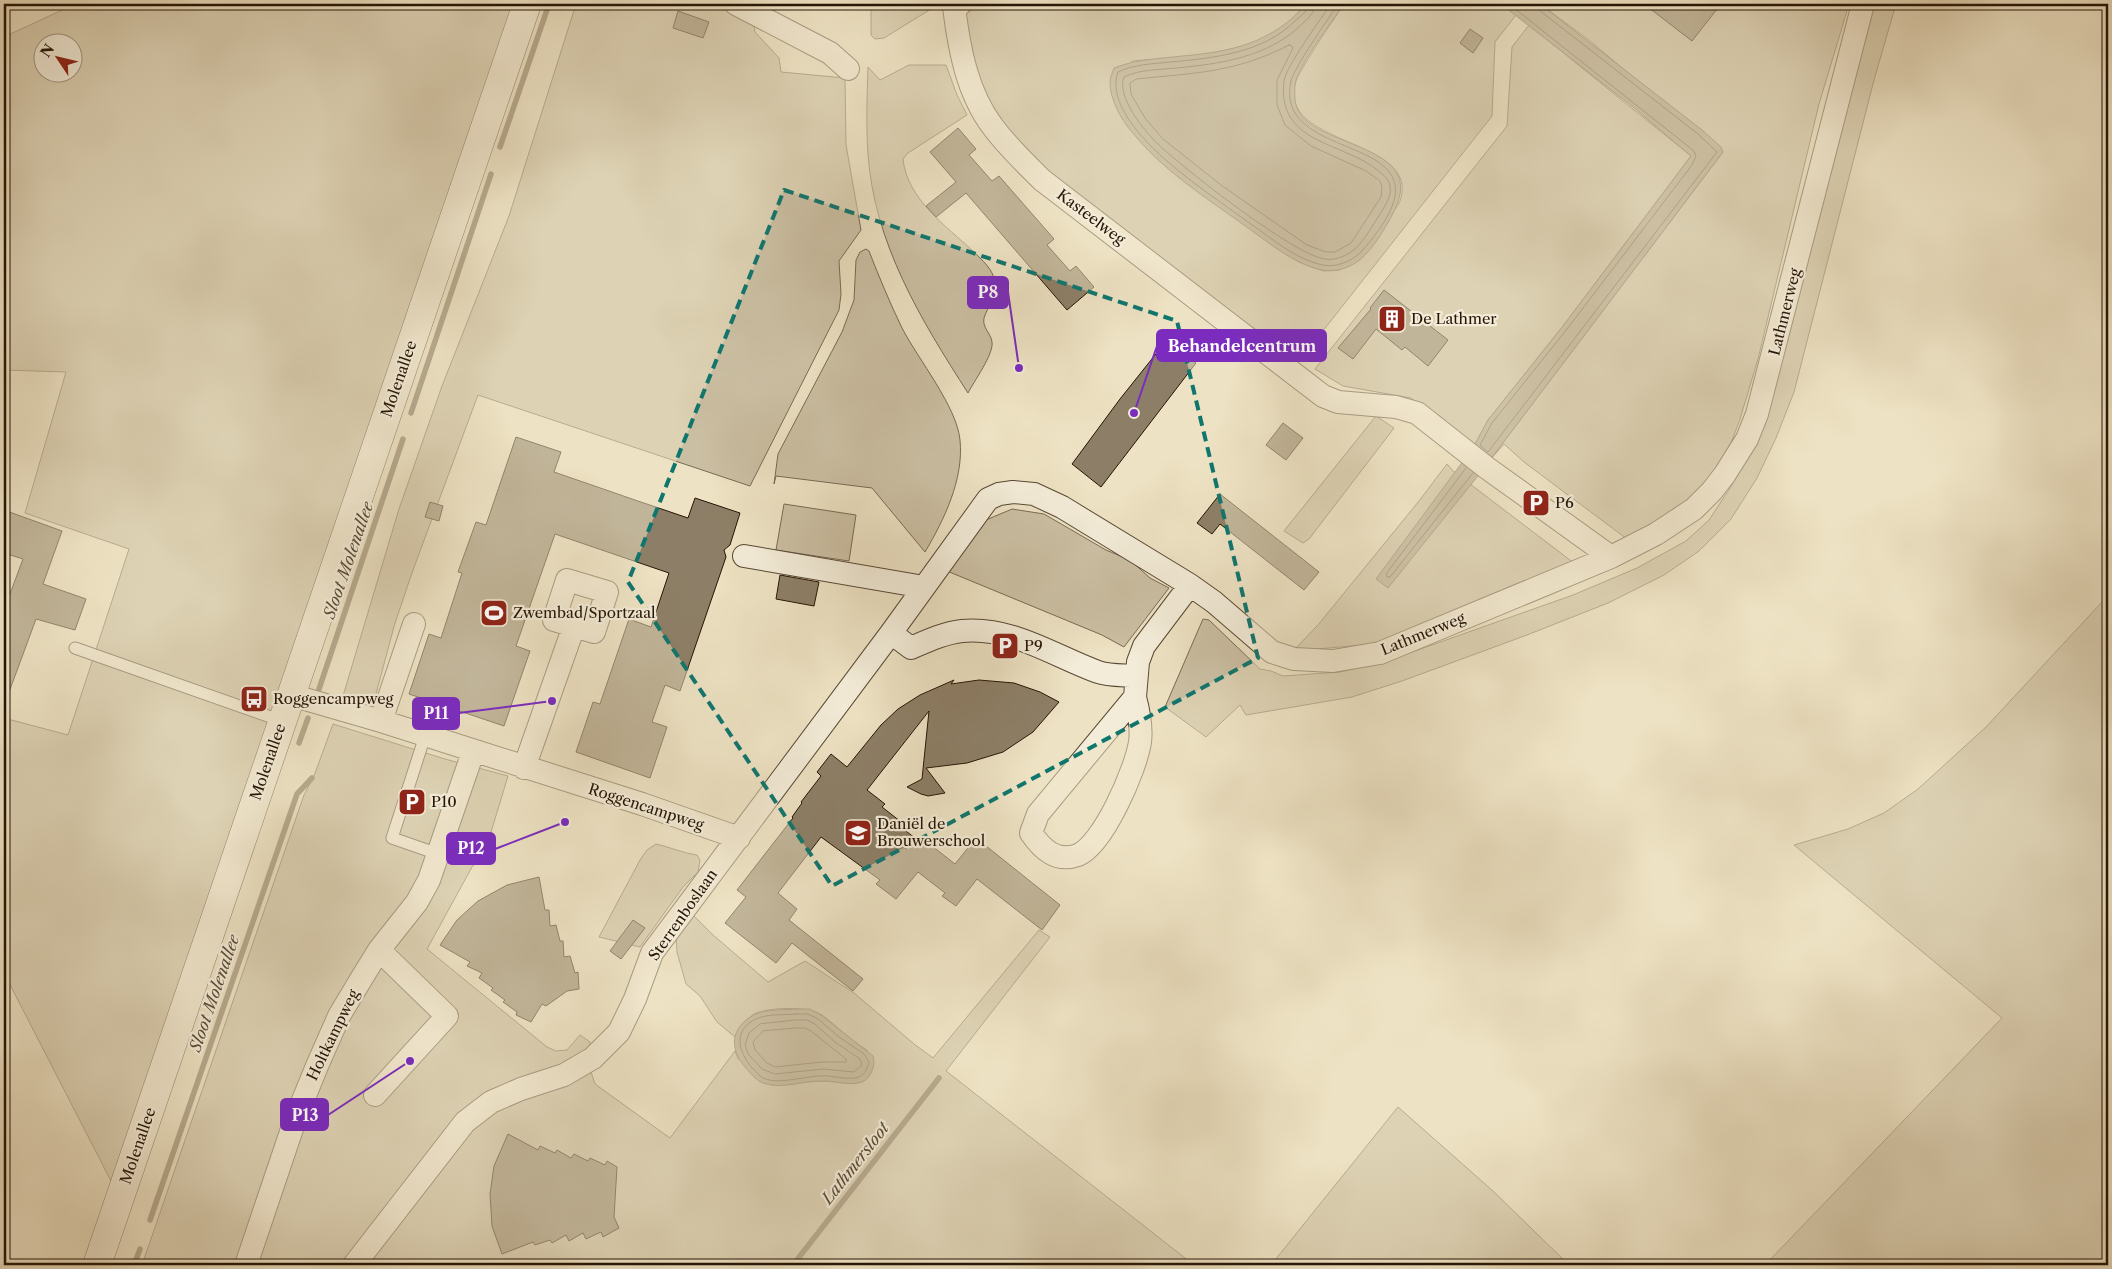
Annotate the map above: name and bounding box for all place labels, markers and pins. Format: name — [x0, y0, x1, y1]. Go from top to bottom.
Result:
callout: P8 — [968, 277, 1008, 308]
building icon: De Lathmer — [1377, 304, 1407, 334]
place label: De Lathmer — [1411, 309, 1497, 328]
callout: Behandelcentrum — [1157, 330, 1326, 361]
parking icon: P6 — [1521, 488, 1551, 518]
place label: P6 — [1555, 493, 1574, 512]
sports icon: Zwembad/Sportzaal — [479, 598, 509, 628]
place label: Zwembad/Sportzaal — [513, 603, 656, 622]
parking icon: P9 — [990, 631, 1020, 661]
place label: P9 — [1024, 636, 1043, 655]
bus stop icon: Roggencampweg — [239, 684, 269, 714]
place label: Roggencampweg — [273, 689, 394, 708]
callout: P11 — [413, 698, 459, 729]
parking icon: P10 — [397, 787, 427, 817]
place label: P10 — [431, 792, 457, 811]
place label: Daniël de Brouwerschool — [877, 814, 986, 850]
school or university icon: Daniël de Brouwerschool — [843, 818, 873, 848]
callout: P12 — [447, 833, 495, 864]
callout: P13 — [281, 1099, 328, 1130]

